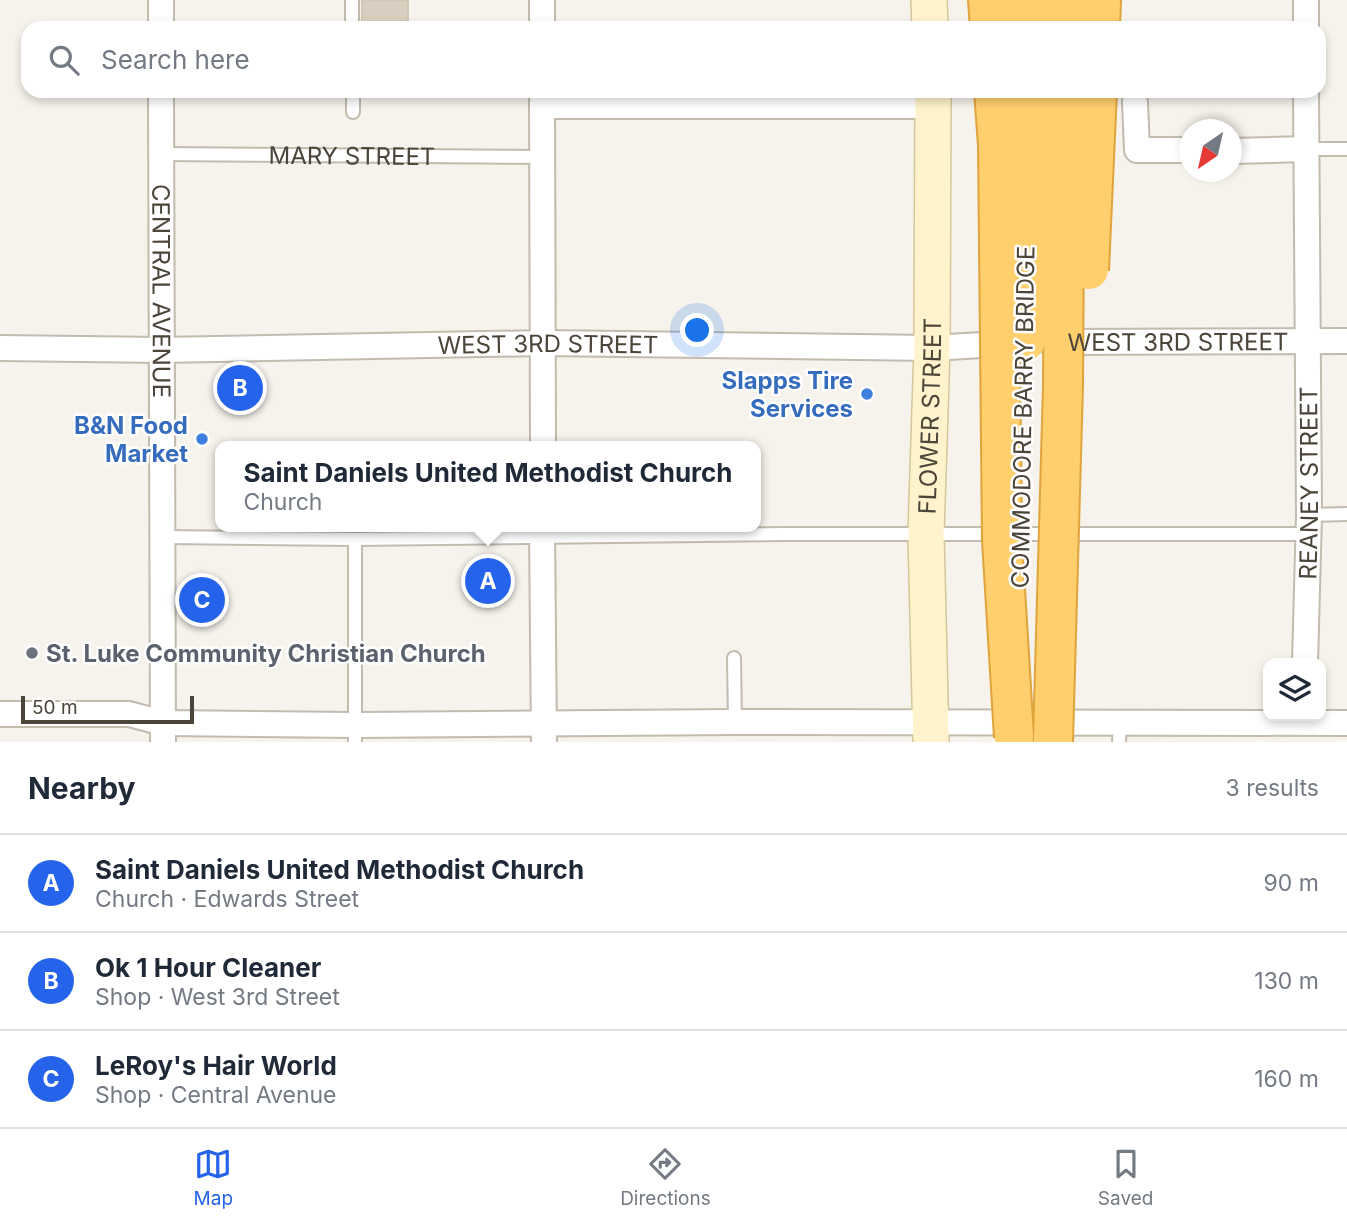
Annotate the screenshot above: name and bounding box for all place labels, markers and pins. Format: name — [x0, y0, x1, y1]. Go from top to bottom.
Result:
pin: B — [217, 362, 263, 414]
place label: Slapps Tire Services — [721, 366, 853, 423]
marker: Slapps Tire Services — [859, 386, 875, 402]
place label: B&N Food Market — [74, 411, 188, 468]
marker: B&N Food Market — [194, 431, 210, 447]
pin: A — [465, 555, 511, 607]
pin: C — [179, 574, 225, 626]
place label: St. Luke Community Christian Church — [46, 639, 486, 668]
marker: St. Luke Community Christian Church — [24, 645, 40, 661]

